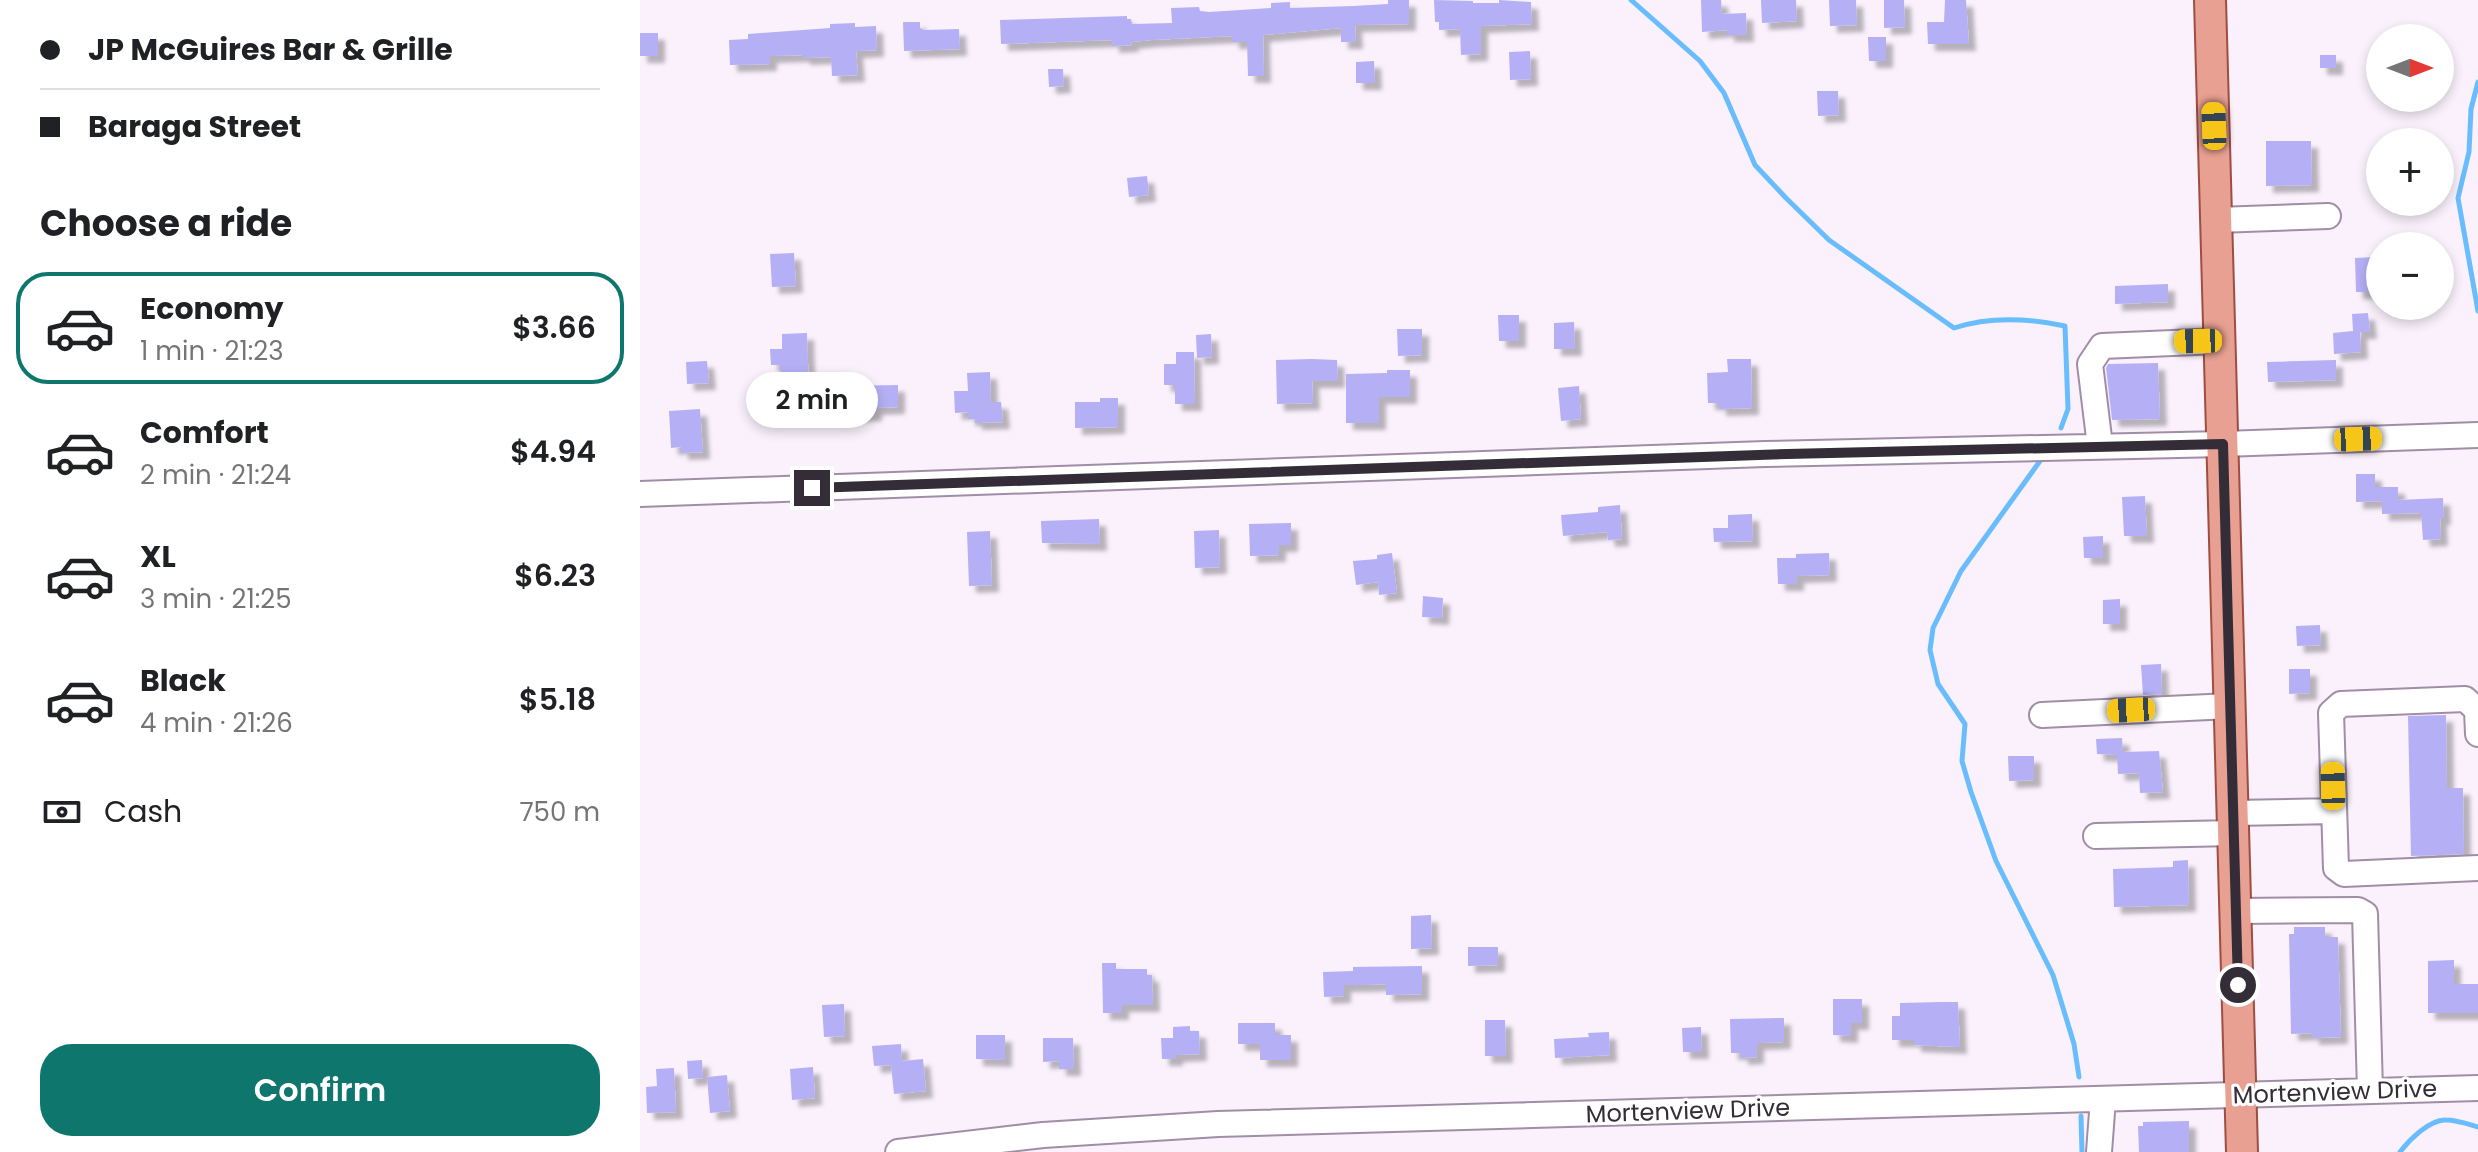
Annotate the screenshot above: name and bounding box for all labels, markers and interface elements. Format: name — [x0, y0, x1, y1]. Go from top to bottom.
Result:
north arrow — [2366, 24, 2454, 112]
map controls — [2366, 24, 2454, 320]
text: JP McGuires Bar & Grille — [88, 28, 453, 71]
car — [2201, 102, 2227, 150]
text: Baraga Street — [88, 105, 301, 148]
button: + — [2366, 128, 2454, 216]
text: Choose a ride — [40, 198, 292, 249]
button: − — [2366, 232, 2454, 320]
text: Economy — [140, 287, 284, 330]
icon: car — [44, 292, 116, 364]
text: $3.66 — [512, 306, 596, 349]
car — [2174, 329, 2222, 353]
text: 1 min · 21:23 — [140, 333, 284, 369]
callout: 2 min — [746, 372, 878, 428]
text: 2 min — [776, 382, 848, 418]
text: Comfort — [140, 411, 269, 454]
icon: car — [44, 416, 116, 488]
car — [2334, 426, 2382, 452]
text: $4.94 — [510, 430, 596, 473]
text: 2 min · 21:24 — [140, 457, 291, 493]
route end — [794, 470, 830, 506]
text: XL — [140, 535, 176, 578]
icon: car — [44, 540, 116, 612]
text: $6.23 — [514, 554, 596, 597]
text: 3 min · 21:25 — [140, 581, 292, 617]
text: Black — [140, 659, 226, 702]
icon: car — [44, 664, 116, 736]
text: $5.18 — [519, 678, 596, 721]
car — [2106, 697, 2156, 723]
text: 4 min · 21:26 — [140, 705, 293, 741]
car — [2321, 762, 2345, 810]
icon: cash — [40, 790, 84, 834]
text: Cash — [104, 790, 182, 833]
text: 750 m — [519, 794, 600, 830]
route start — [2220, 967, 2256, 1003]
button: Confirm — [40, 1044, 600, 1136]
street label: Mortenview Drive — [2232, 1071, 2438, 1112]
street label: Mortenview Drive — [1585, 1090, 1791, 1131]

